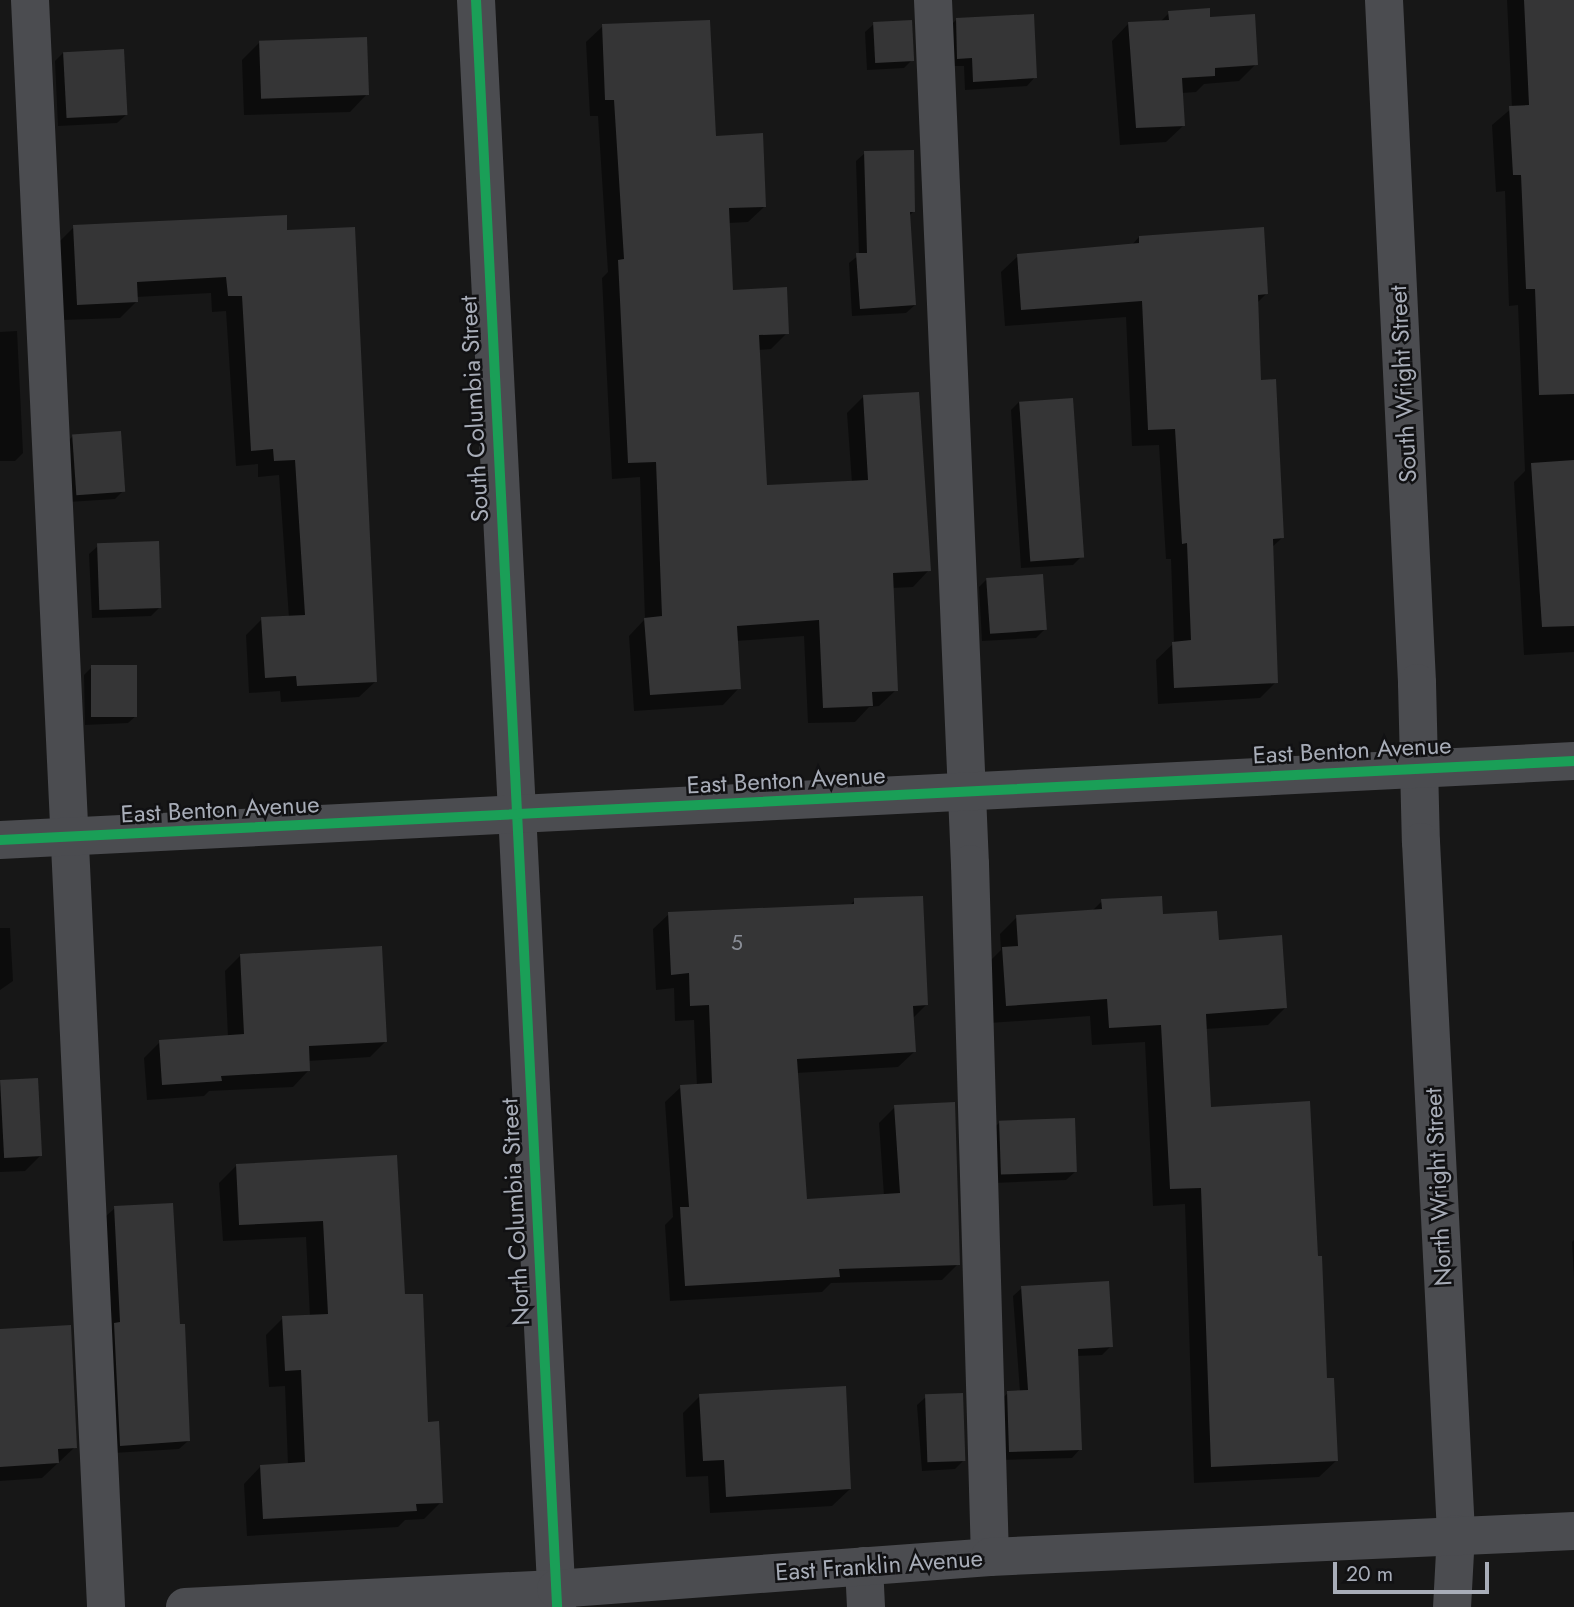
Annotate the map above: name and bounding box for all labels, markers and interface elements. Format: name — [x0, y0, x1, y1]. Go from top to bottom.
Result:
street label: South Wright Street — [1383, 285, 1423, 483]
street label: South Columbia Street — [454, 295, 494, 523]
street label: East Benton Avenue — [1252, 730, 1452, 770]
street label: East Benton Avenue — [686, 760, 886, 800]
street label: East Benton Avenue — [120, 789, 320, 829]
house number: 5 — [731, 930, 743, 956]
street label: North Wright Street — [1418, 1087, 1458, 1287]
street label: North Columbia Street — [495, 1097, 535, 1327]
street label: East Franklin Avenue — [774, 1543, 984, 1587]
scale bar — [1336, 1548, 1492, 1592]
text: 20 m — [1346, 1559, 1393, 1589]

